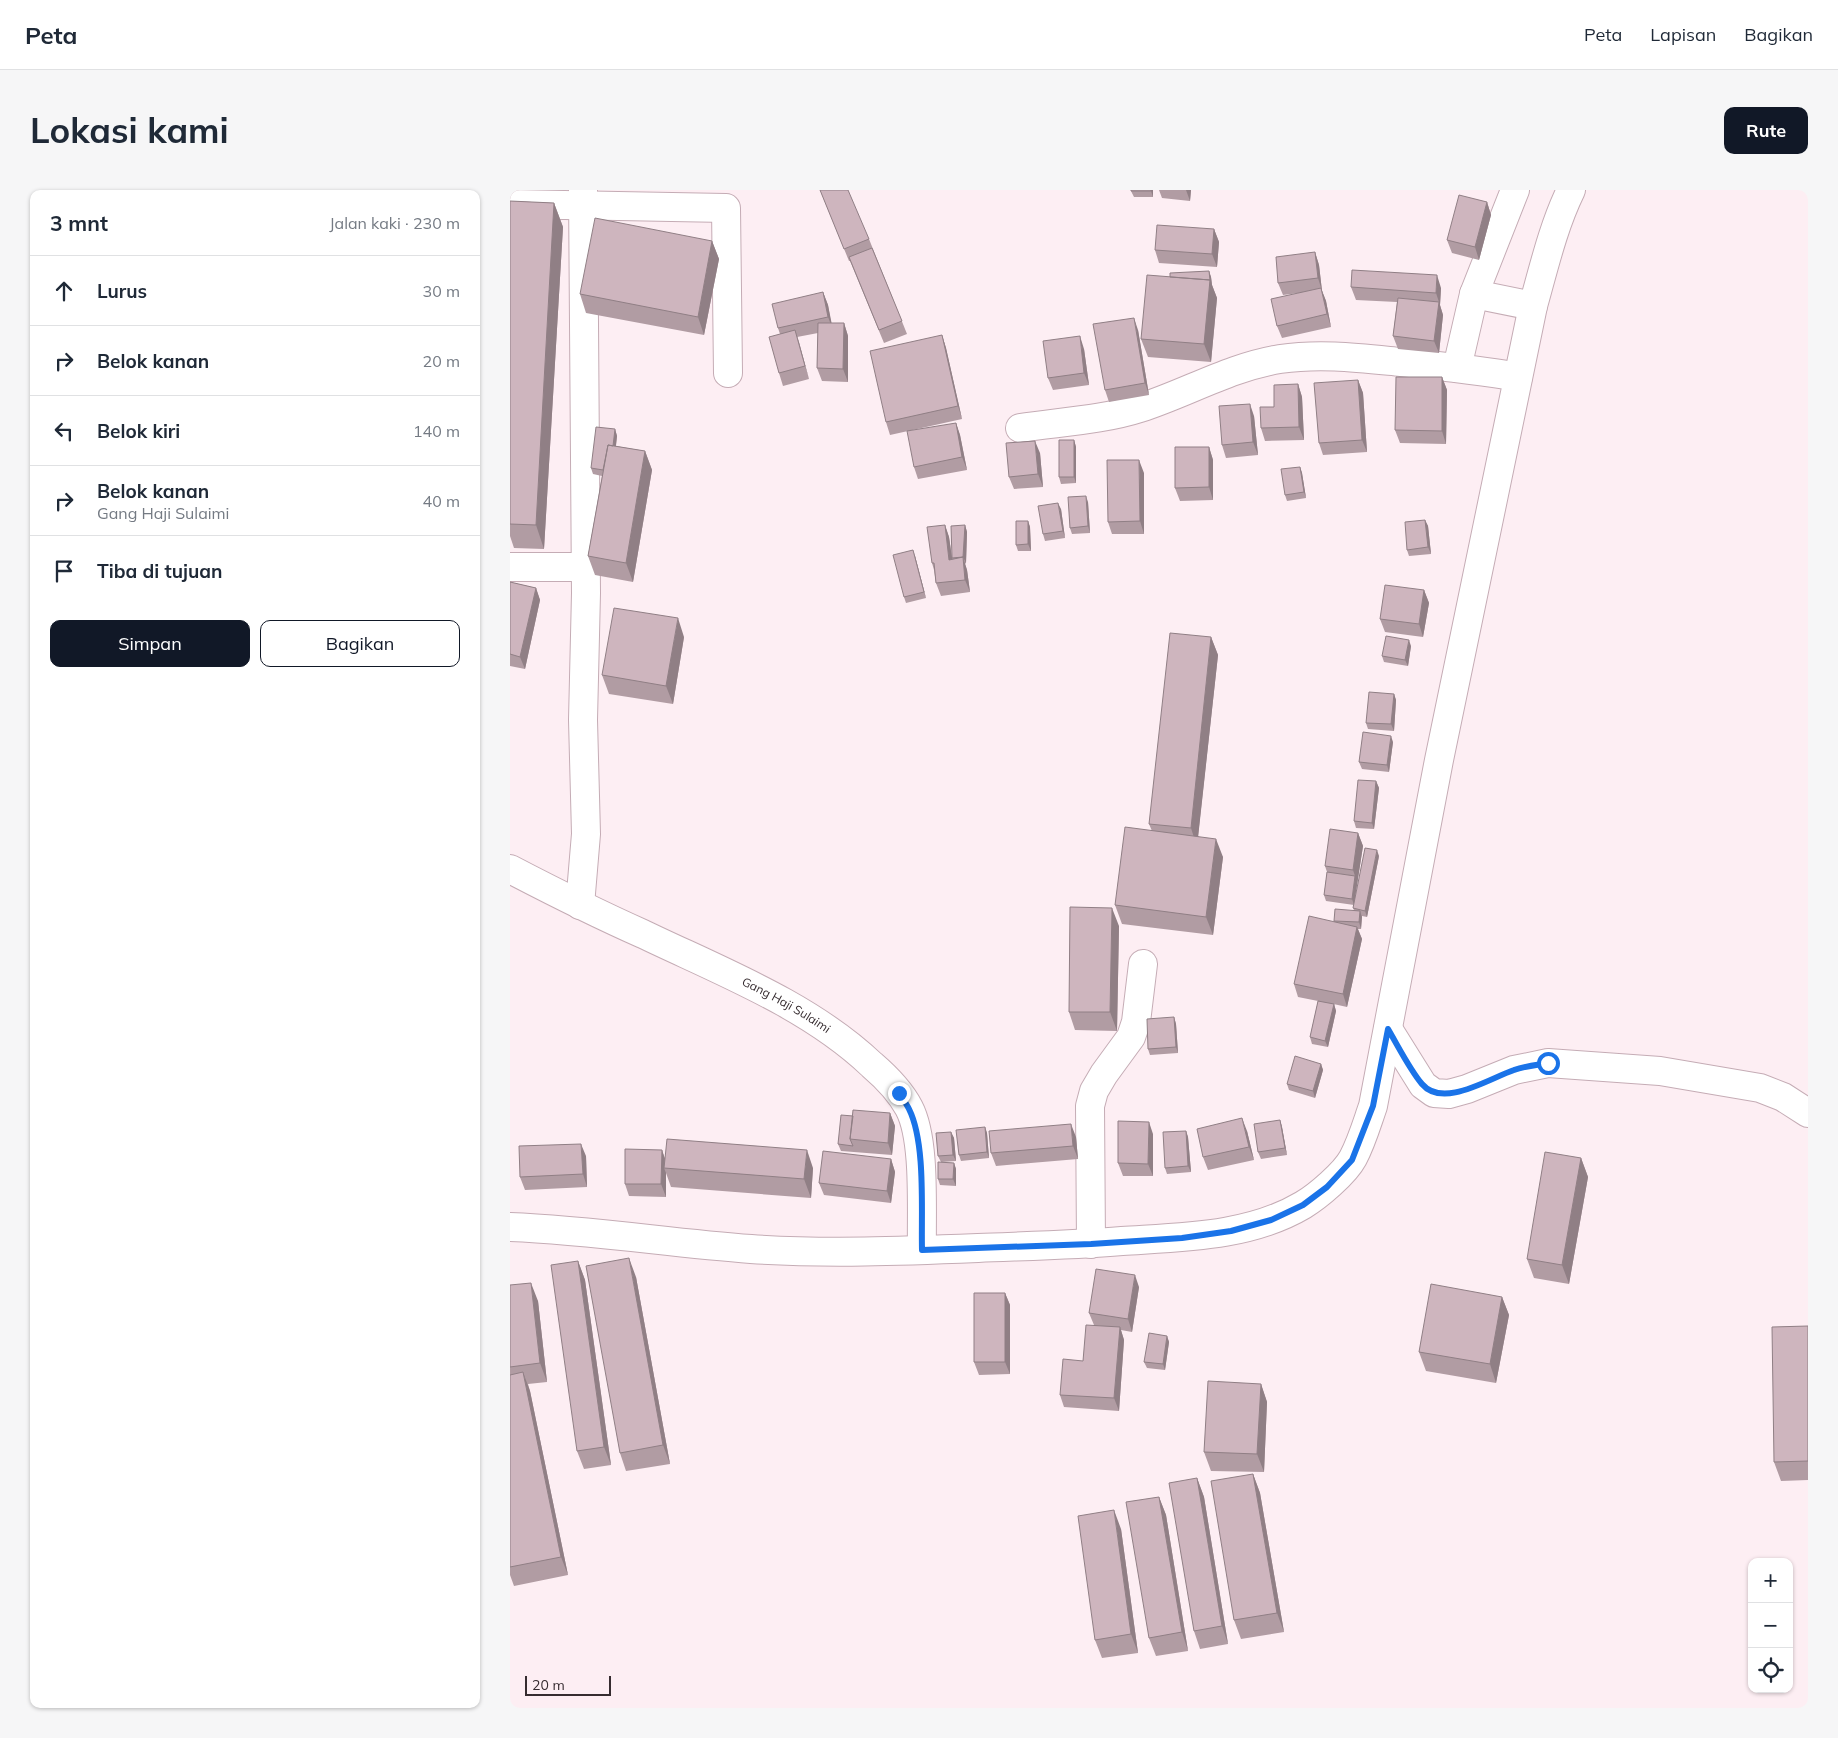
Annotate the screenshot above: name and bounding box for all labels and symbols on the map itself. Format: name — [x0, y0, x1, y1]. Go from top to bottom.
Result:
street label: Gang Haji Sulaimi — [740, 974, 834, 1036]
route start — [1537, 1052, 1560, 1075]
route end — [888, 1082, 911, 1105]
scale bar — [525, 1673, 611, 1696]

